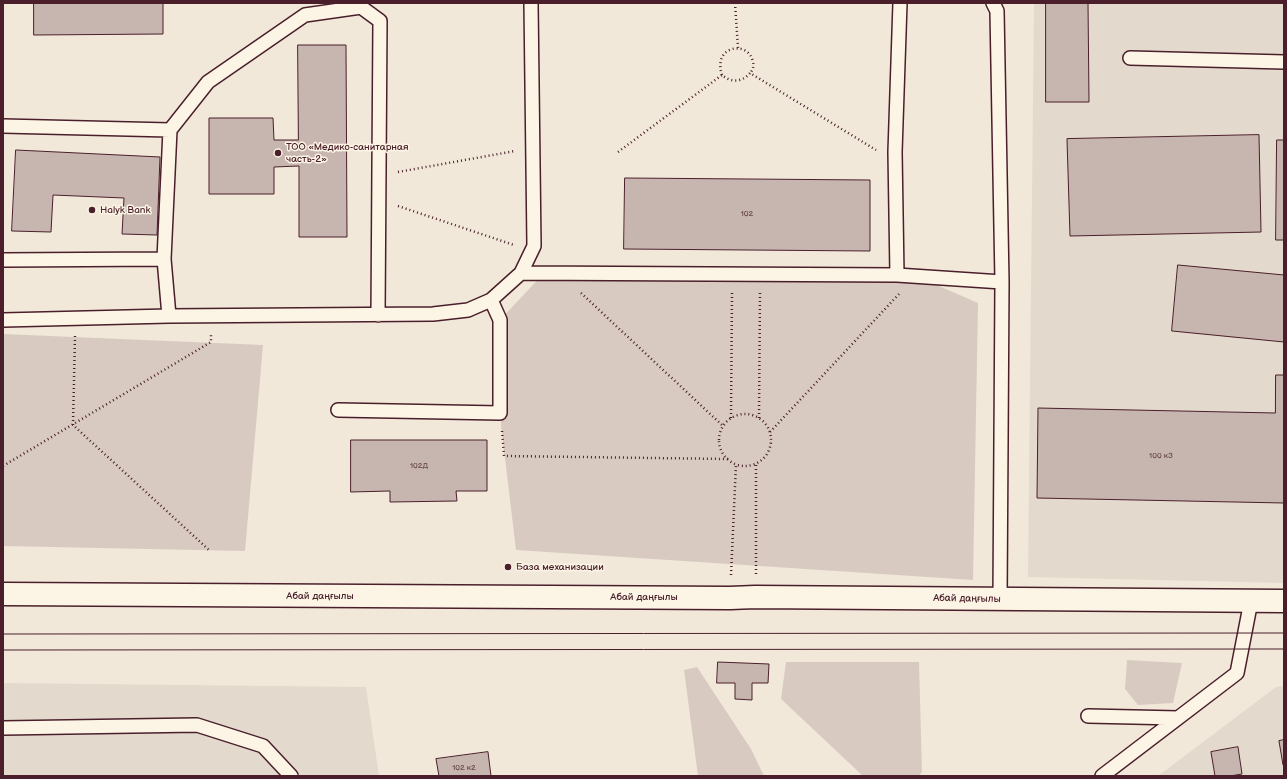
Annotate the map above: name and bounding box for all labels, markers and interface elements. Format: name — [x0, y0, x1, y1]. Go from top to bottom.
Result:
place label: ТОО «Медико-санитарная часть-2» — [286, 141, 408, 164]
marker: ТОО «Медико-санитарная часть-2» — [273, 148, 283, 158]
place label: Halyk Bank — [100, 204, 150, 216]
marker: Halyk Bank — [87, 205, 97, 215]
house number: 102 — [741, 209, 753, 219]
house number: 100 к3 — [1149, 451, 1173, 461]
house number: 102Д — [410, 461, 428, 471]
place label: База механизации — [516, 561, 604, 573]
marker: База механизации — [503, 562, 513, 572]
street label: Абай даңғылы — [286, 590, 354, 602]
street label: Абай даңғылы — [610, 591, 678, 603]
street label: Абай даңғылы — [933, 592, 1001, 606]
house number: 102 к2 — [452, 763, 476, 773]

